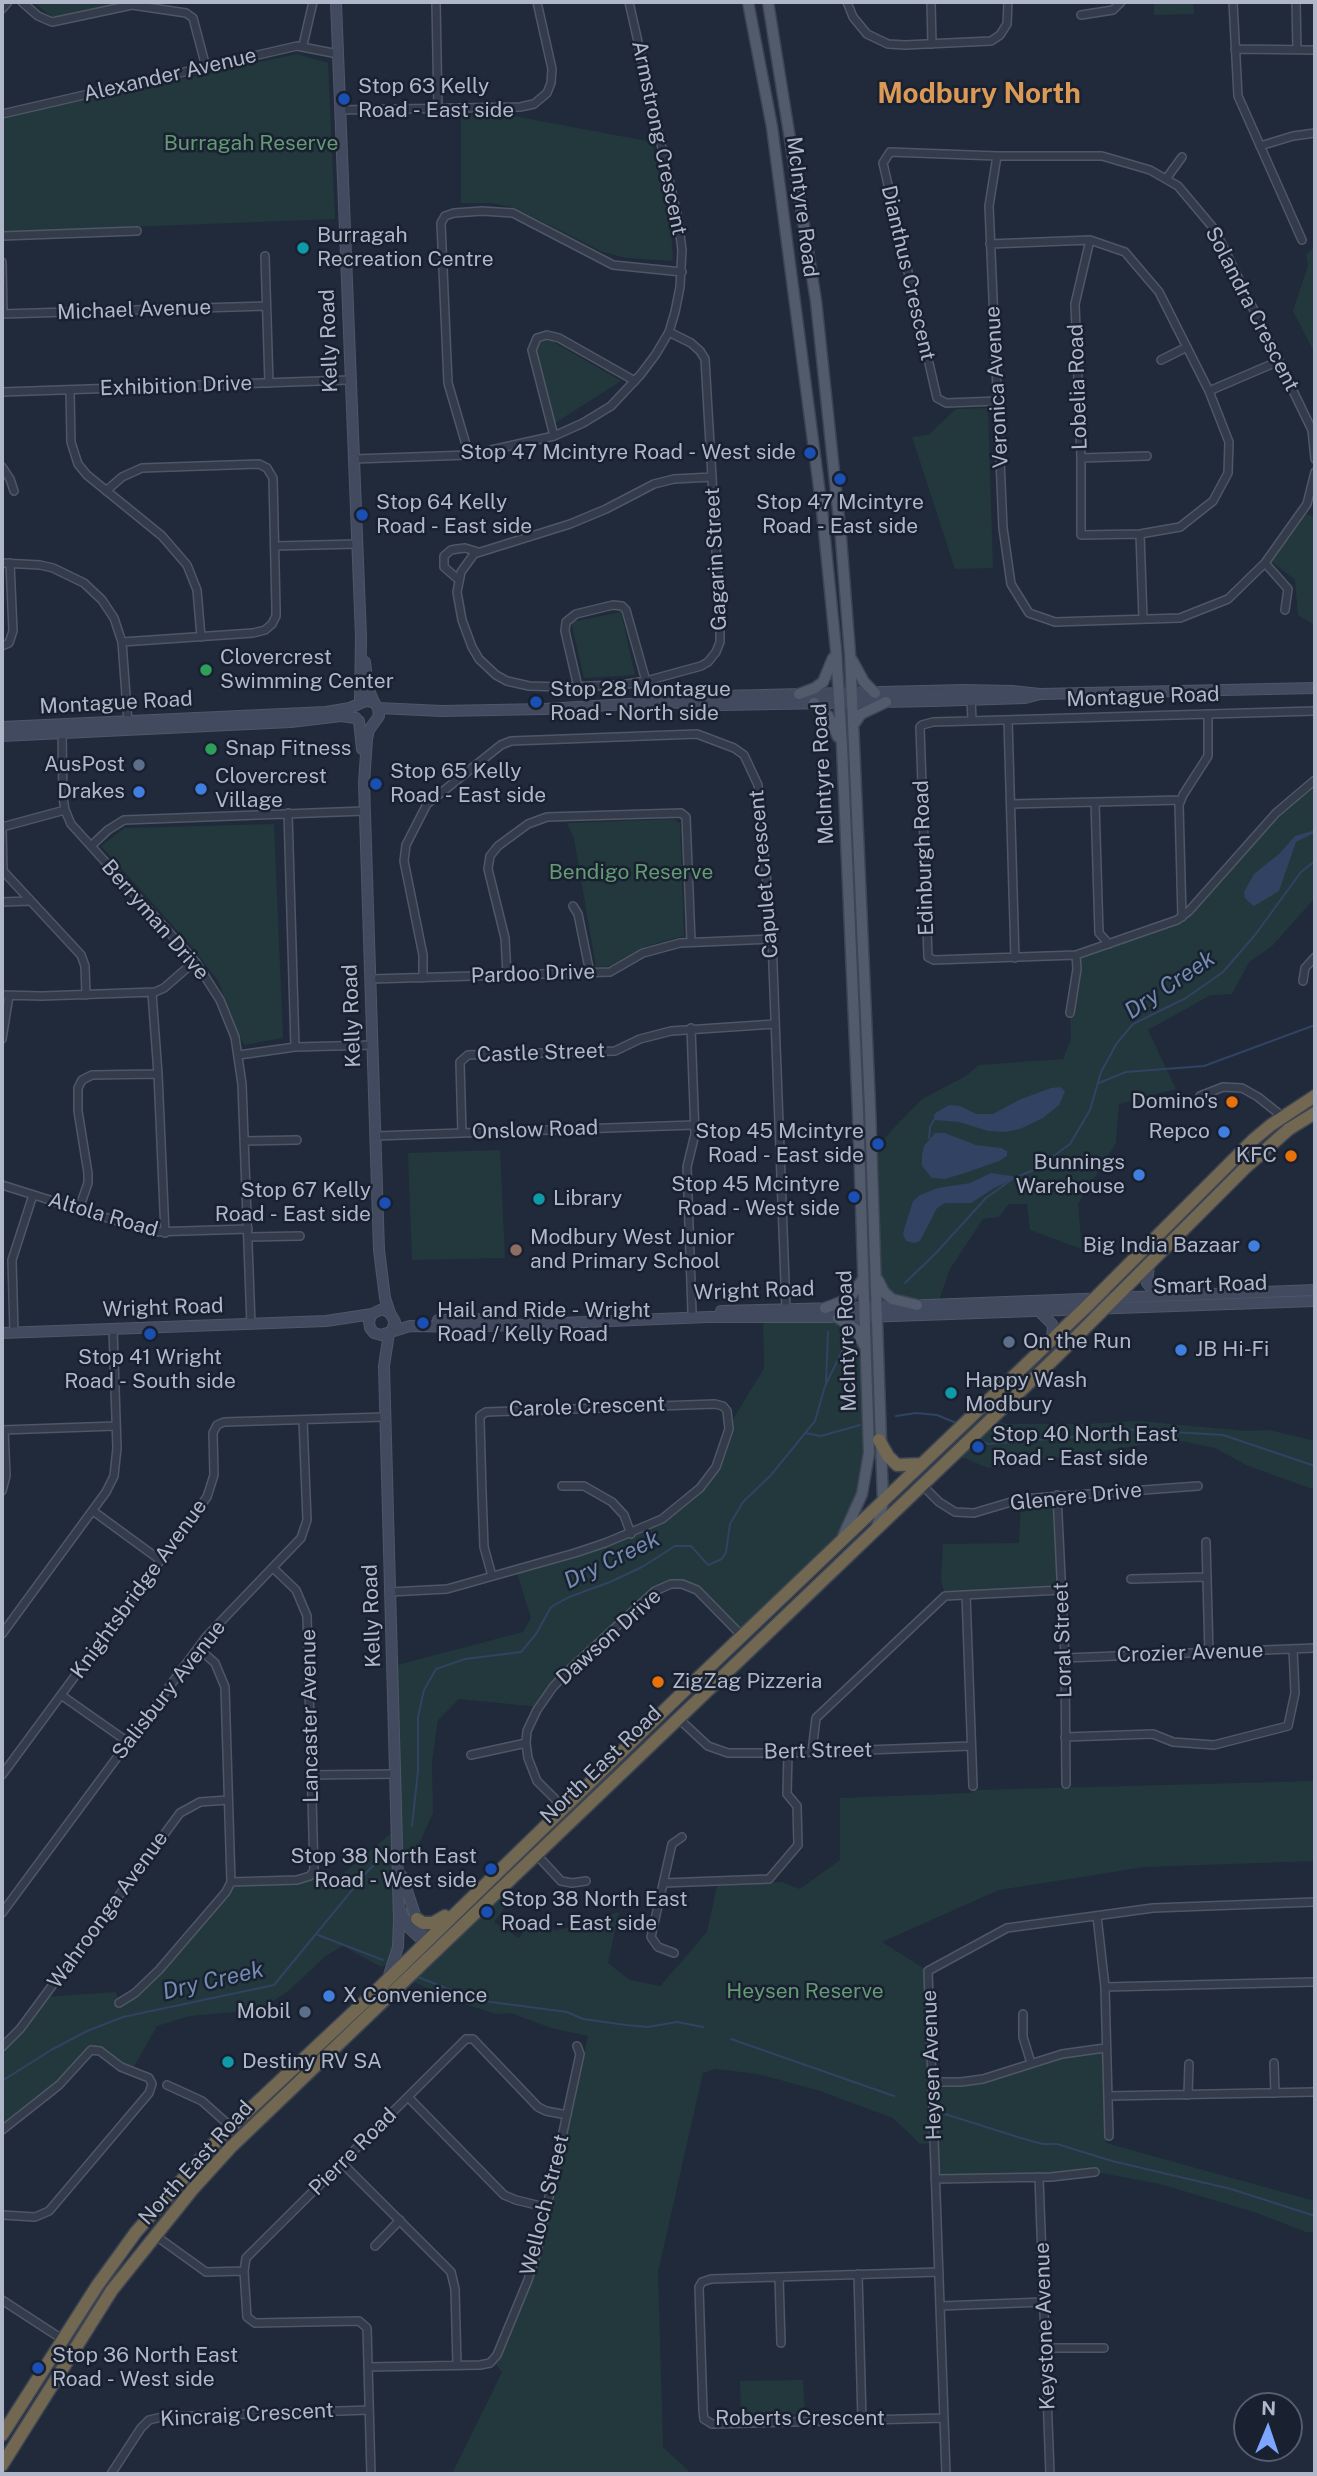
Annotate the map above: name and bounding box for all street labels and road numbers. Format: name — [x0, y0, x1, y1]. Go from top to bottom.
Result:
street label: Armstrong Crescent — [626, 39, 692, 237]
street label: Alexander Avenue — [81, 43, 259, 107]
street label: McIntyre Road — [781, 135, 823, 279]
street label: Dianthus Crescent — [876, 183, 940, 363]
street label: Solandra Crescent — [1200, 223, 1304, 395]
street label: Kelly Road — [315, 289, 343, 393]
street label: Michael Avenue — [56, 295, 212, 325]
street label: Veronica Avenue — [980, 305, 1014, 469]
street label: Lobelia Road — [1063, 324, 1093, 450]
street label: Exhibition Drive — [99, 371, 253, 401]
street label: Gagarin Street — [700, 487, 732, 631]
street label: Montague Road — [1066, 682, 1220, 712]
street label: Montague Road — [39, 686, 193, 720]
street label: McIntyre Road — [807, 703, 839, 845]
street label: Edinburgh Road — [909, 780, 939, 936]
street label: Capulet Crescent — [744, 789, 784, 959]
street label: Berryman Drive — [96, 855, 214, 985]
street label: Pardoo Drive — [470, 959, 596, 989]
street label: Kelly Road — [338, 964, 366, 1068]
street label: Castle Street — [476, 1038, 606, 1068]
street label: Onslow Road — [471, 1115, 599, 1145]
street label: Altola Road — [45, 1187, 161, 1243]
street label: McIntyre Road — [832, 1270, 862, 1412]
street label: Smart Road — [1152, 1270, 1268, 1300]
street label: Wright Road — [693, 1276, 815, 1306]
street label: Wright Road — [102, 1293, 224, 1323]
street label: Carole Crescent — [508, 1392, 666, 1422]
street label: Glenere Drive — [1009, 1478, 1143, 1516]
street label: Knightsbridge Avenue — [66, 1494, 212, 1684]
street label: Kelly Road — [358, 1564, 386, 1668]
street label: Loral Street — [1048, 1582, 1078, 1698]
street label: Dawson Drive — [552, 1583, 666, 1691]
street label: Salisbury Avenue — [107, 1615, 231, 1765]
street label: Lancaster Avenue — [296, 1629, 324, 1803]
street label: Crozier Avenue — [1116, 1638, 1264, 1668]
street label: North East Road — [535, 1701, 667, 1829]
street label: Bert Street — [764, 1737, 872, 1765]
street label: Wahroonga Avenue — [42, 1826, 174, 1994]
street label: Heysen Avenue — [917, 1989, 947, 2141]
street label: North East Road — [134, 2096, 258, 2230]
street label: Pierre Road — [304, 2103, 402, 2201]
street label: Welloch Street — [515, 2132, 575, 2278]
street label: Keystone Avenue — [1029, 2242, 1061, 2410]
street label: Kincraig Crescent — [160, 2398, 334, 2432]
street label: Roberts Crescent — [715, 2406, 885, 2432]

